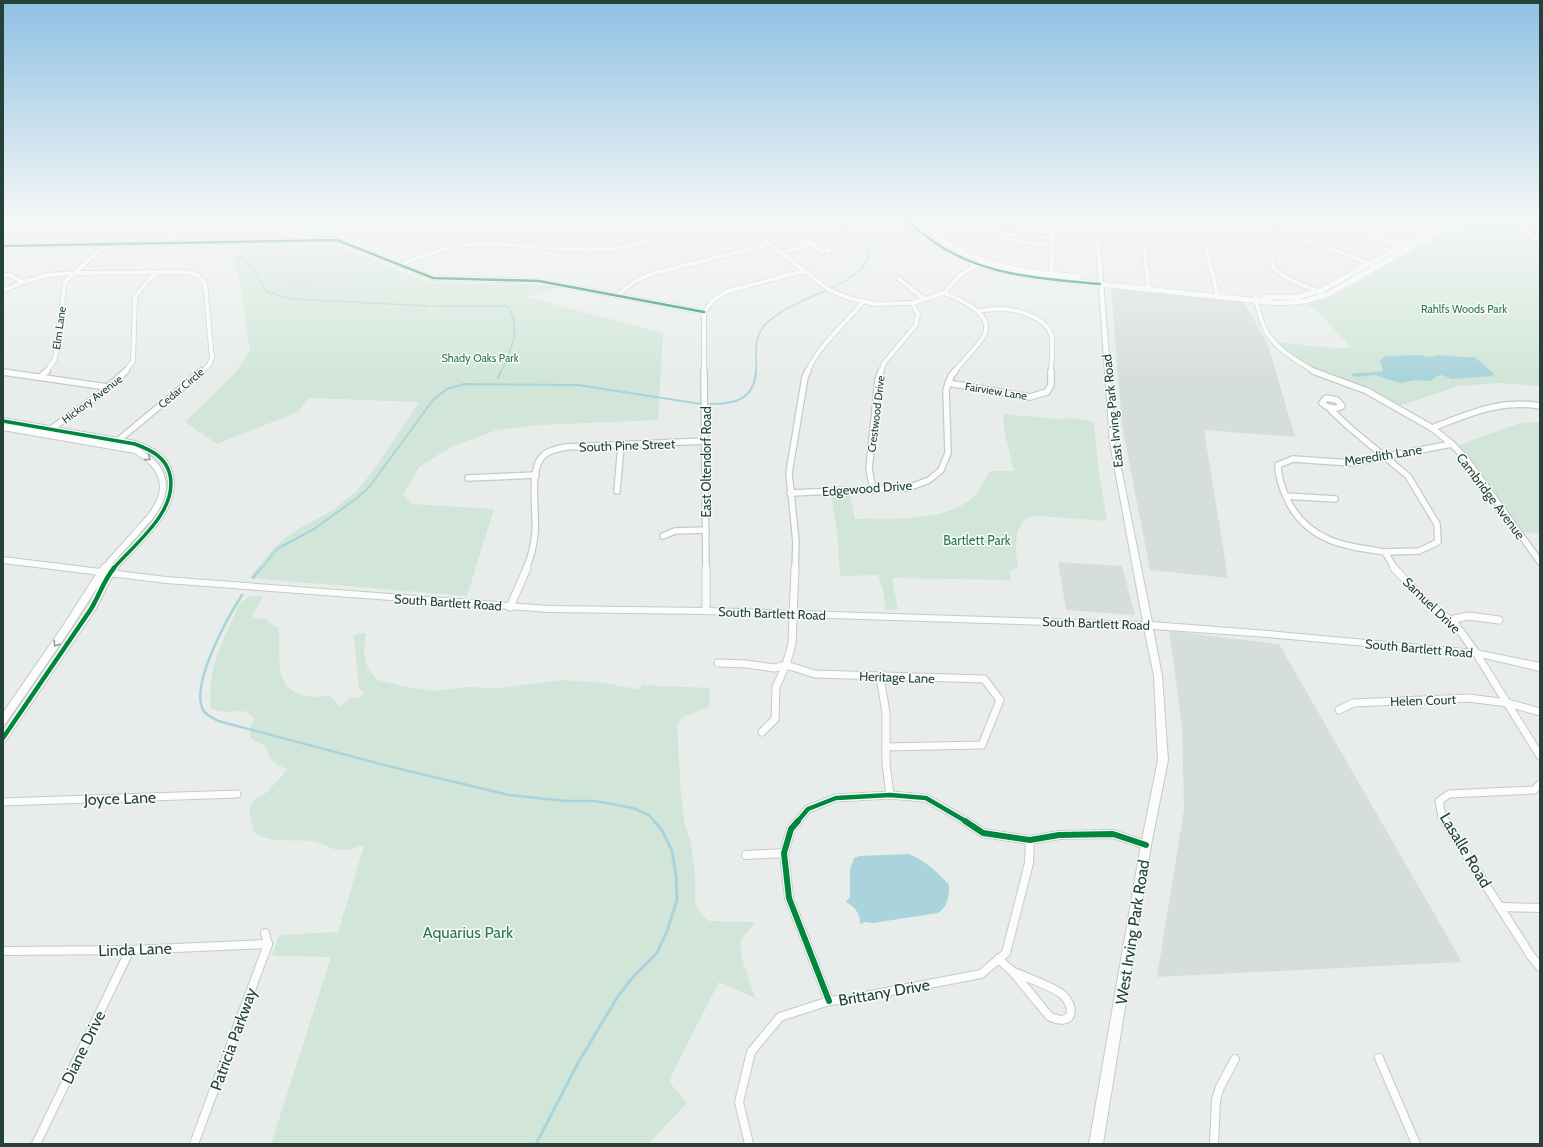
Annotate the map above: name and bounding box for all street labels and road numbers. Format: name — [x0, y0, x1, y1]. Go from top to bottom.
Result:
street label: Elm Lane — [49, 305, 69, 350]
street label: East Irving Park Road — [1098, 354, 1126, 468]
street label: Cedar Circle — [155, 365, 207, 411]
street label: Hickory Avenue — [59, 371, 125, 426]
street label: Crestwood Drive — [864, 374, 888, 453]
street label: Fairview Lane — [964, 379, 1028, 403]
street label: East Oltendorf Road — [698, 406, 714, 518]
street label: South Pine Street — [579, 435, 676, 455]
street label: Meredith Lane — [1343, 441, 1423, 469]
street label: Cambridge Avenue — [1453, 450, 1529, 543]
street label: Edgewood Drive — [821, 477, 913, 499]
street label: Samuel Drive — [1400, 574, 1464, 637]
street label: South Bartlett Road — [394, 590, 502, 614]
street label: South Bartlett Road — [718, 603, 826, 623]
street label: South Bartlett Road — [1042, 613, 1150, 633]
street label: South Bartlett Road — [1365, 635, 1473, 661]
street label: Heritage Lane — [859, 668, 936, 686]
street label: Helen Court — [1390, 691, 1457, 709]
street label: Joyce Lane — [83, 788, 156, 809]
street label: Lasalle Road — [1436, 809, 1495, 891]
street label: West Irving Park Road — [1112, 858, 1153, 1006]
street label: Linda Lane — [98, 939, 172, 960]
street label: Brittany Drive — [837, 975, 931, 1010]
street label: Patricia Parkway — [206, 985, 261, 1093]
street label: Diane Drive — [58, 1007, 109, 1087]

